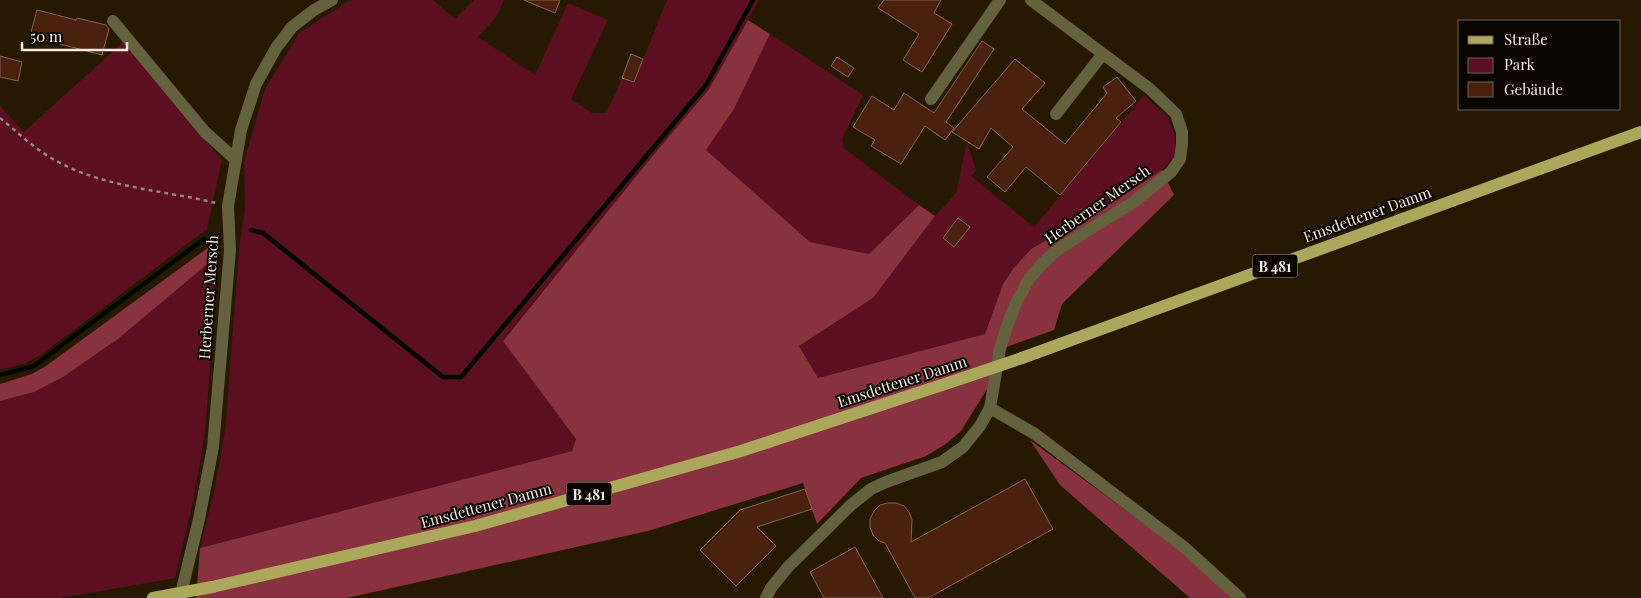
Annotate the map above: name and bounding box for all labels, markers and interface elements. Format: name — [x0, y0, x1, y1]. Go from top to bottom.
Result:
scale bar — [22, 20, 128, 52]
legend — [1458, 20, 1621, 110]
text: 50 m — [30, 26, 63, 46]
text: Straße — [1504, 29, 1548, 49]
text: Park — [1504, 54, 1536, 74]
text: Gebäude — [1504, 79, 1563, 99]
street label: Herberner Mersch — [1040, 160, 1154, 248]
street label: Emsdettener Damm — [1300, 181, 1434, 246]
street label: Herberner Mersch — [194, 234, 222, 360]
road number: B 481 — [1252, 255, 1298, 278]
street label: Emsdettener Damm — [835, 350, 970, 411]
street label: Emsdettener Damm — [418, 478, 554, 532]
road number: B 481 — [566, 482, 612, 506]

